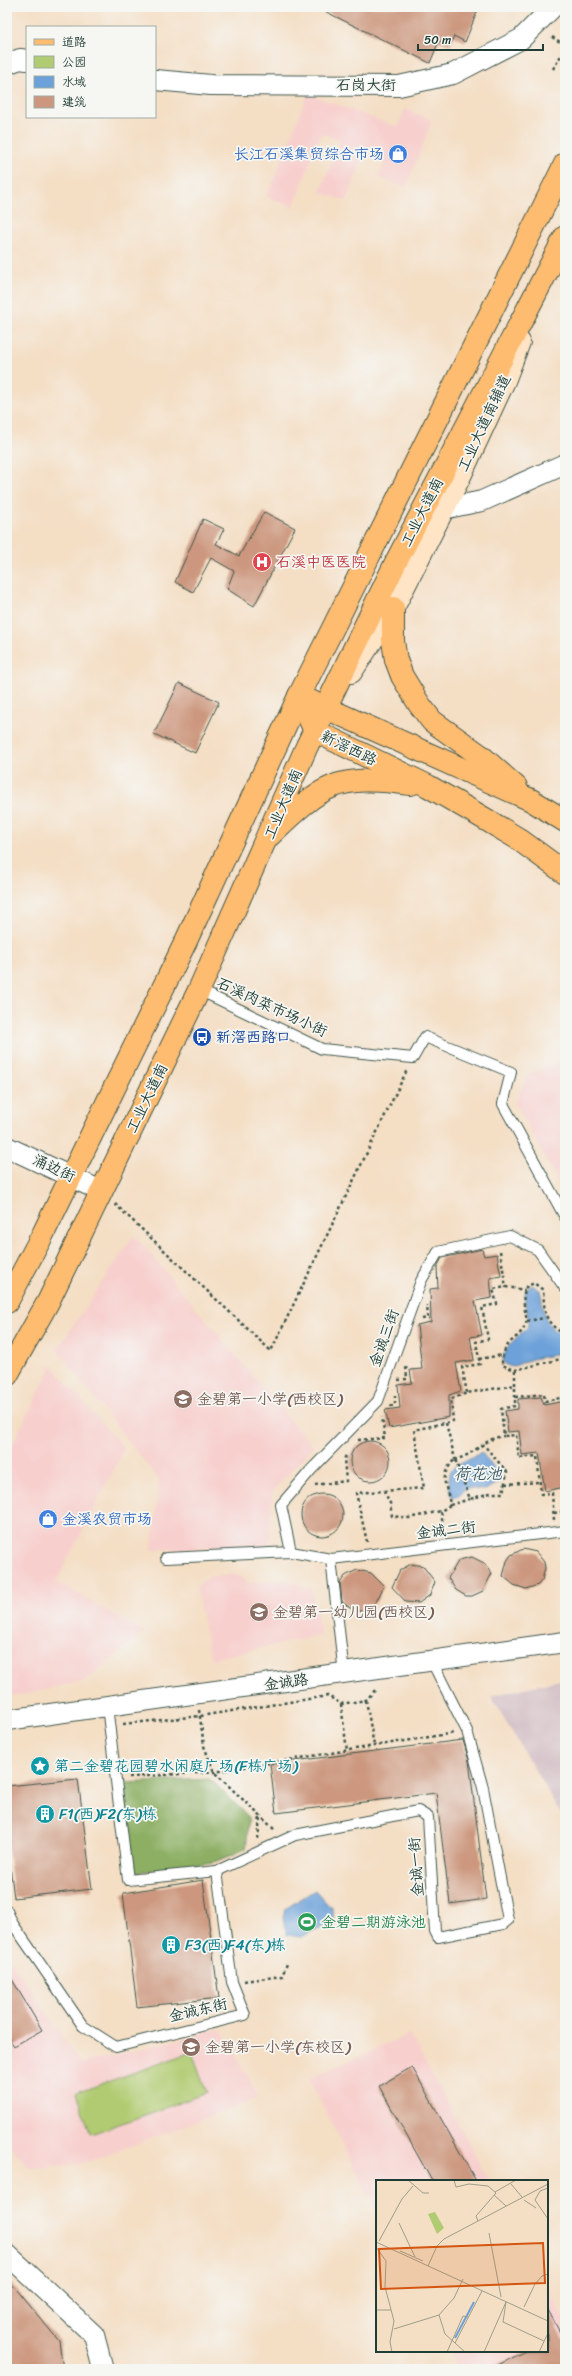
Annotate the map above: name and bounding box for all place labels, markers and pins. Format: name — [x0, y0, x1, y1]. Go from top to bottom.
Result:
place label: 长江石溪集贸综合市场 — [234, 141, 384, 167]
shop icon: 长江石溪集贸综合市场 — [387, 143, 409, 165]
place label: 石溪中医医院 — [276, 549, 366, 575]
hospital icon: 石溪中医医院 — [251, 551, 273, 573]
place label: 新滘西路口 — [216, 1024, 291, 1050]
bus stop icon: 新滘西路口 — [191, 1026, 213, 1048]
place label: 金碧第一小学(西校区) — [197, 1386, 343, 1412]
school or university icon: 金碧第一小学(西校区) — [172, 1388, 194, 1410]
place label: 金溪农贸市场 — [62, 1506, 152, 1532]
shop icon: 金溪农贸市场 — [37, 1508, 59, 1530]
place label: 金碧第一幼儿园(西校区) — [273, 1599, 434, 1625]
school or university icon: 金碧第一幼儿园(西校区) — [248, 1601, 270, 1623]
place label: 第二金碧花园碧水闲庭广场(F栋广场) — [54, 1753, 298, 1779]
place icon: 第二金碧花园碧水闲庭广场(F栋广场) — [29, 1755, 51, 1777]
place label: F1(西)F2(东)栋 — [59, 1801, 157, 1827]
building icon: F1(西)F2(东)栋 — [34, 1803, 56, 1825]
place label: 金碧二期游泳池 — [321, 1909, 426, 1935]
sports icon: 金碧二期游泳池 — [296, 1911, 318, 1933]
place label: F3(西)F4(东)栋 — [185, 1932, 285, 1958]
building icon: F3(西)F4(东)栋 — [160, 1934, 182, 1956]
place label: 金碧第一小学(东校区) — [205, 2034, 351, 2060]
school or university icon: 金碧第一小学(东校区) — [180, 2036, 202, 2058]

